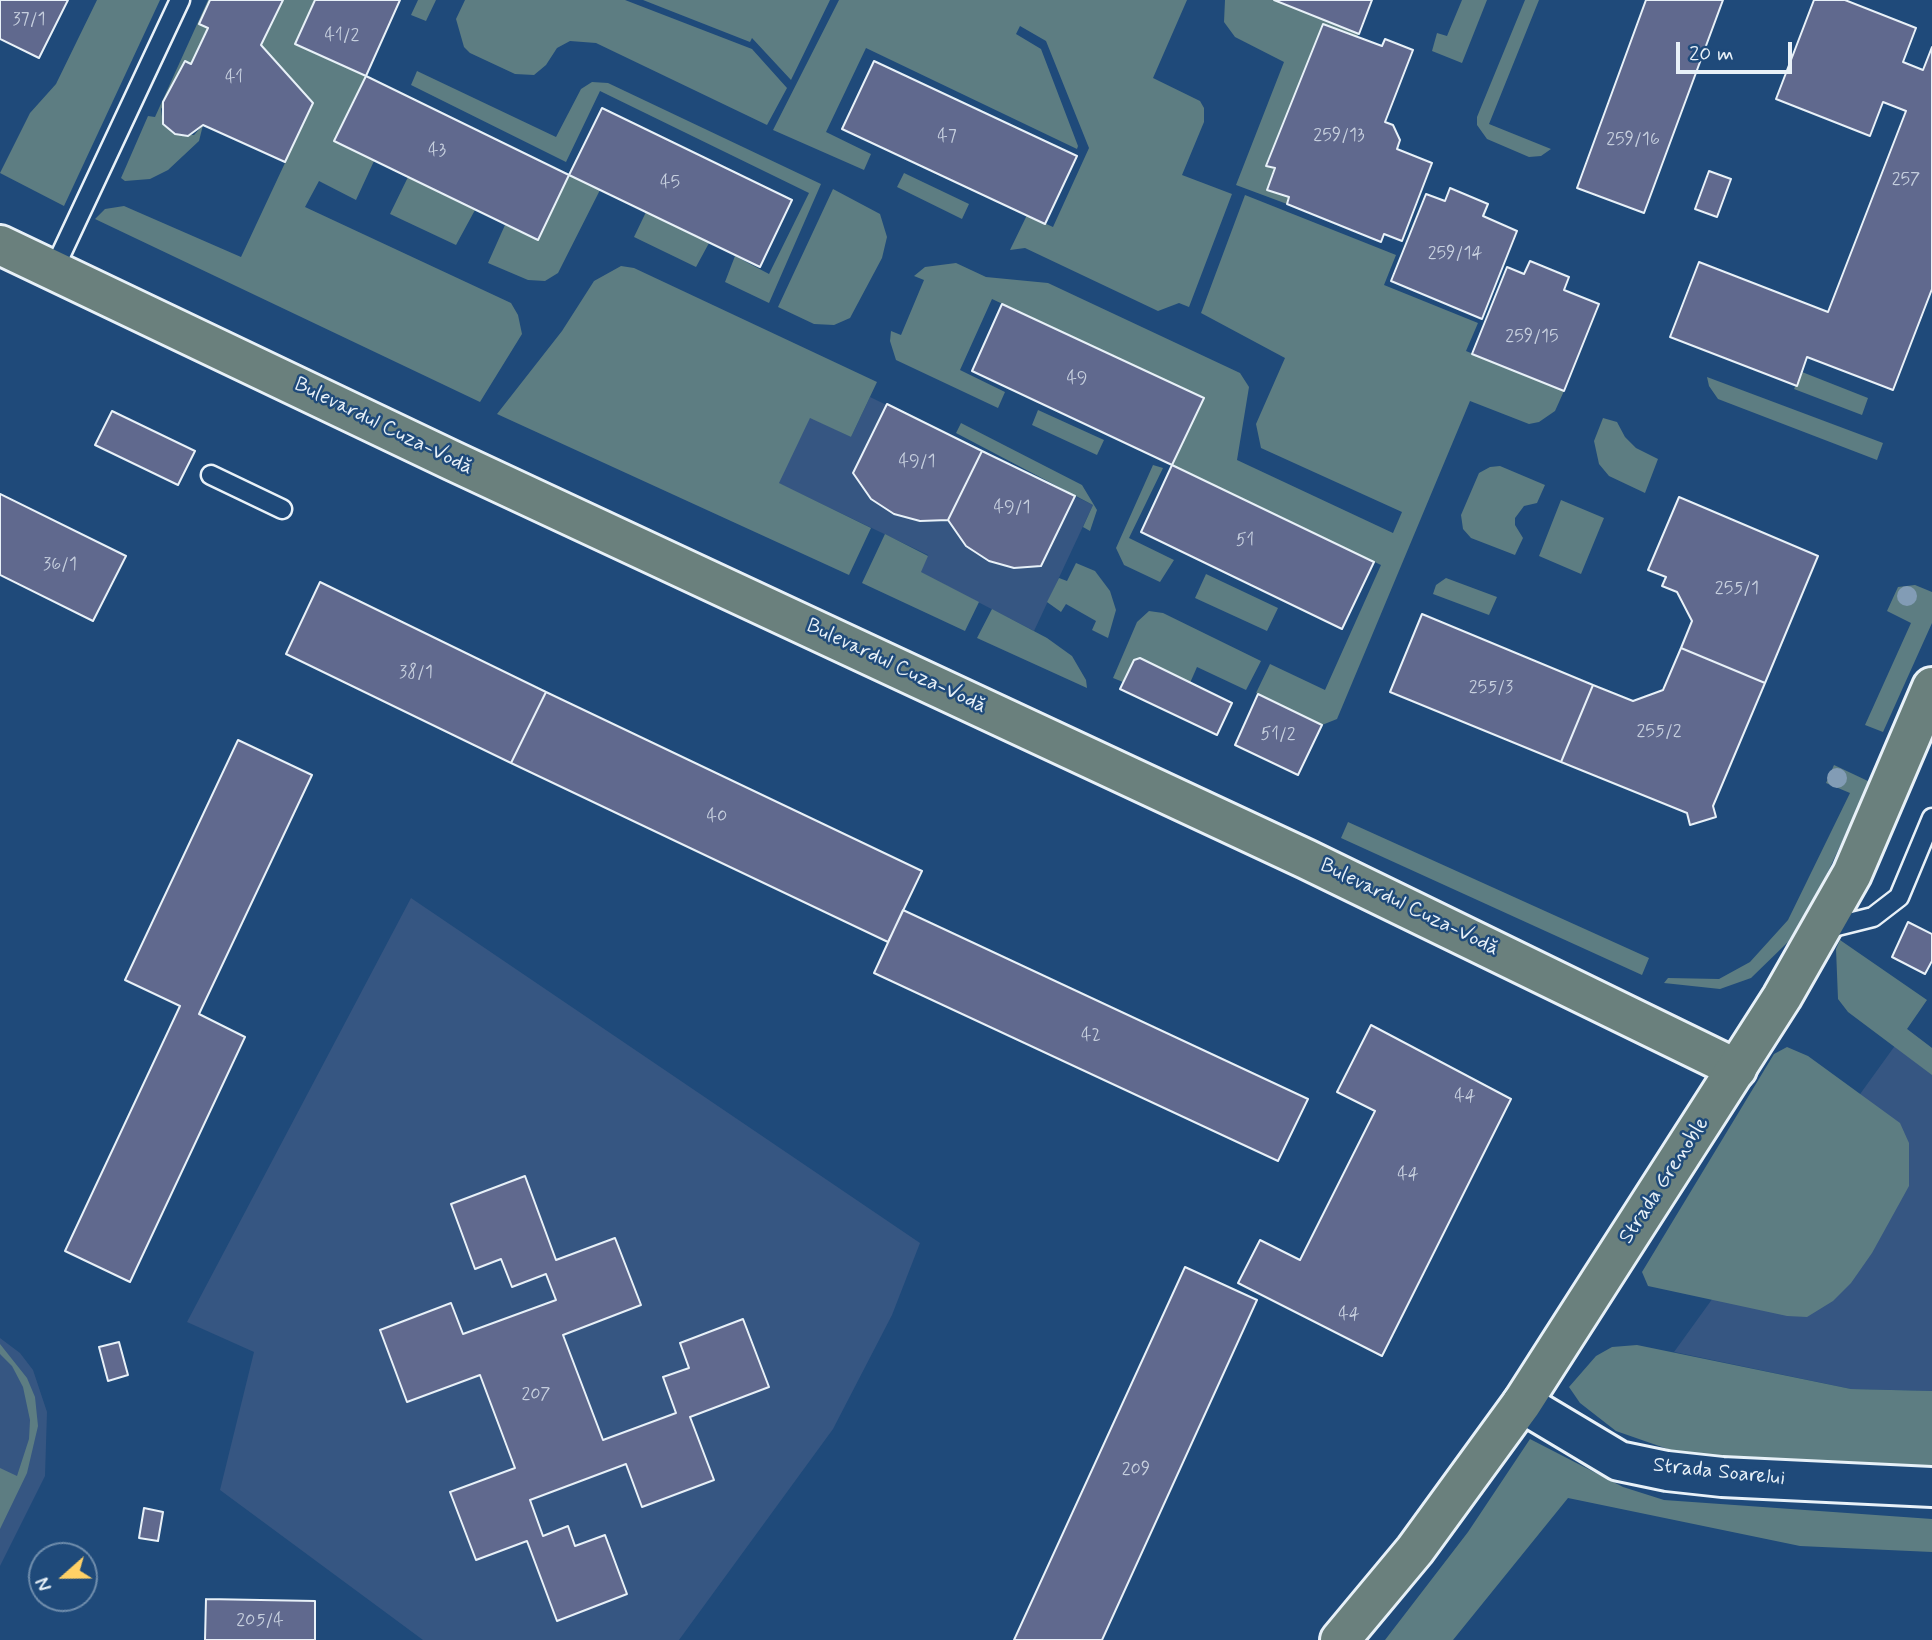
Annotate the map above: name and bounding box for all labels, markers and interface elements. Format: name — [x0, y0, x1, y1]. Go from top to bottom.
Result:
house number: 37/1 — [12, 9, 46, 31]
house number: 41/2 — [325, 25, 359, 47]
scale bar — [1680, 28, 1796, 72]
text: 20 m — [1689, 40, 1734, 68]
house number: 41 — [225, 67, 243, 89]
house number: 259/13 — [1313, 125, 1365, 147]
house number: 47 — [937, 126, 957, 148]
house number: 259/16 — [1606, 129, 1660, 151]
house number: 43 — [428, 140, 446, 162]
house number: 257 — [1892, 169, 1920, 191]
house number: 45 — [660, 172, 680, 194]
house number: 259/14 — [1428, 243, 1482, 265]
house number: 259/15 — [1505, 326, 1559, 348]
house number: 49 — [1066, 368, 1088, 390]
street label: Bulevardul Cuza-Vodă — [289, 373, 477, 481]
house number: 49/1 — [898, 451, 936, 473]
house number: 49/1 — [993, 497, 1031, 519]
house number: 51 — [1236, 530, 1254, 552]
house number: 36/1 — [43, 554, 77, 576]
house number: 255/1 — [1715, 578, 1759, 600]
street label: Bulevardul Cuza-Vodă — [802, 614, 990, 720]
house number: 38/1 — [399, 662, 433, 684]
house number: 255/3 — [1469, 677, 1513, 699]
house number: 255/2 — [1636, 721, 1682, 743]
house number: 51/2 — [1260, 724, 1296, 746]
house number: 40 — [707, 806, 727, 828]
street label: Bulevardul Cuza-Vodă — [1315, 854, 1503, 962]
house number: 42 — [1081, 1025, 1101, 1047]
house number: 44 — [1454, 1086, 1476, 1108]
street label: Strada Grenoble — [1615, 1113, 1715, 1249]
house number: 44 — [1397, 1164, 1419, 1186]
house number: 44 — [1338, 1304, 1360, 1326]
house number: 207 — [521, 1384, 551, 1406]
street label: Strada Soarelui — [1652, 1454, 1786, 1492]
house number: 209 — [1122, 1459, 1150, 1481]
north arrow — [28, 1542, 98, 1612]
text: N — [31, 1574, 59, 1594]
house number: 205/4 — [236, 1610, 284, 1632]

